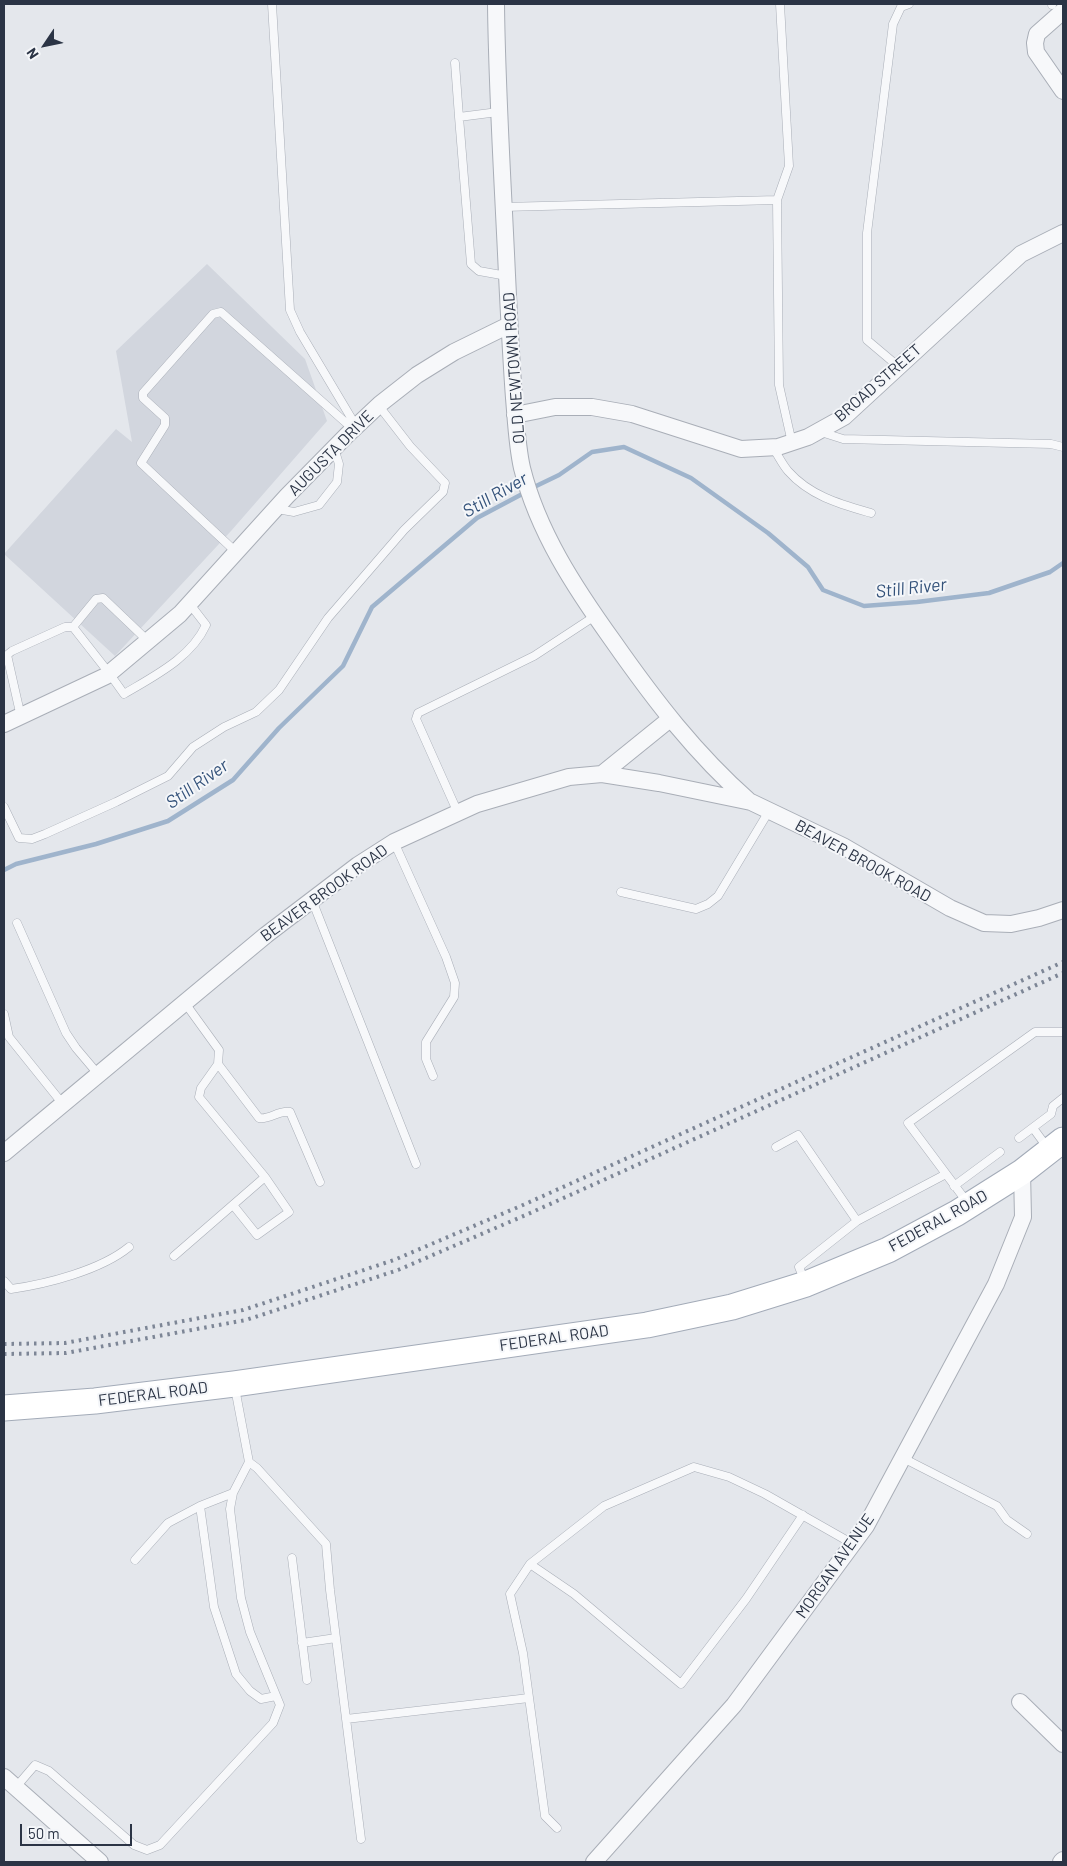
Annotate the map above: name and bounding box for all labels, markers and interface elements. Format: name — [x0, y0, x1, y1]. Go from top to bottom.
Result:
north arrow — [20, 20, 70, 70]
text: N — [22, 45, 42, 62]
street label: OLD NEWTOWN ROAD — [499, 292, 529, 444]
street label: BROAD STREET — [831, 340, 925, 426]
street label: AUGUSTA DRIVE — [284, 406, 378, 500]
water label: Still River — [459, 468, 531, 522]
water label: Still River — [874, 574, 948, 602]
water label: Still River — [162, 755, 232, 813]
street label: BEAVER BROOK ROAD — [792, 816, 934, 906]
street label: BEAVER BROOK ROAD — [257, 840, 391, 946]
street label: FEDERAL ROAD — [885, 1186, 991, 1256]
street label: FEDERAL ROAD — [498, 1321, 610, 1355]
street label: FEDERAL ROAD — [97, 1378, 209, 1410]
street label: MORGAN AVENUE — [792, 1510, 878, 1622]
scale bar — [22, 1814, 135, 1846]
text: 50 m — [28, 1824, 60, 1842]

